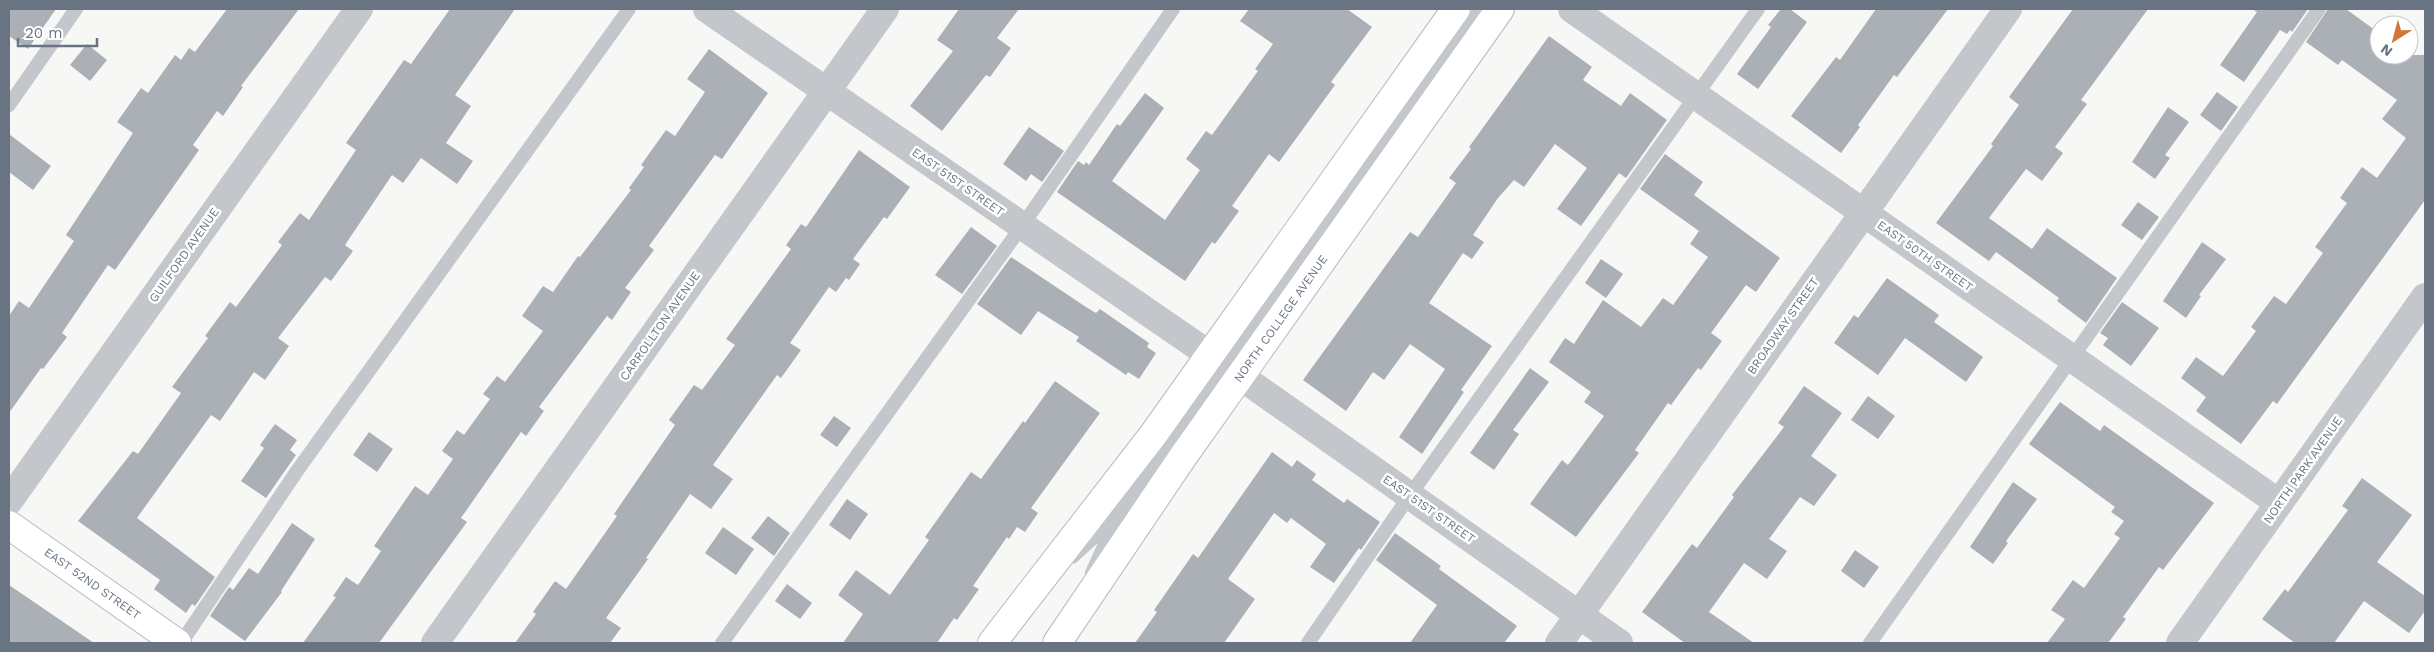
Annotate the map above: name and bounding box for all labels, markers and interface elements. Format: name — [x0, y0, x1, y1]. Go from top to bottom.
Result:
scale bar — [18, 15, 96, 47]
north arrow — [2369, 15, 2419, 65]
text: 20 m — [25, 24, 63, 42]
text: N — [2377, 41, 2395, 60]
street label: EAST 51ST STREET — [909, 145, 1007, 219]
street label: GUILFORD AVENUE — [146, 205, 222, 305]
street label: EAST 50TH STREET — [1874, 218, 1976, 294]
street label: NORTH COLLEGE AVENUE — [1231, 252, 1331, 385]
street label: CARROLLTON AVENUE — [617, 269, 703, 383]
street label: BROADWAY STREET — [1744, 275, 1822, 377]
street label: NORTH PARK AVENUE — [2261, 414, 2345, 526]
street label: EAST 51ST STREET — [1380, 472, 1478, 546]
street label: EAST 52ND STREET — [42, 545, 143, 622]

